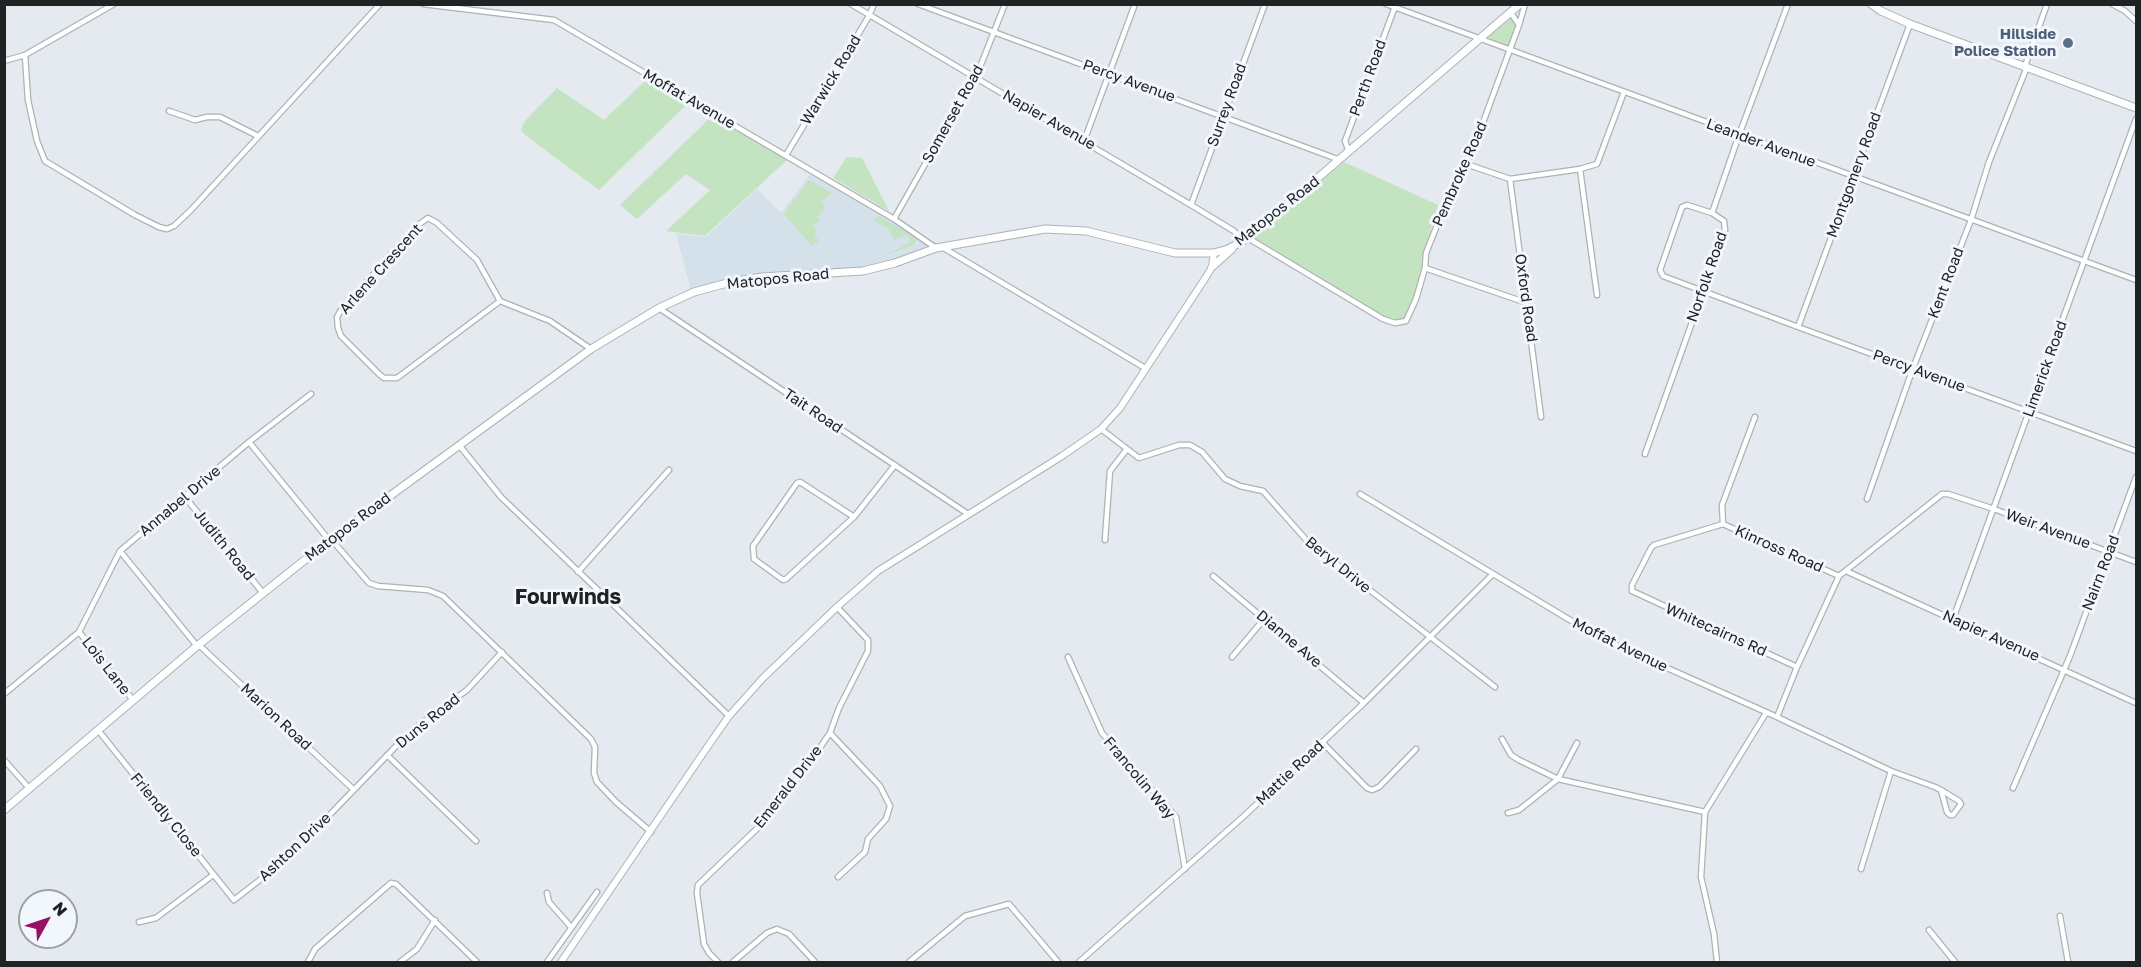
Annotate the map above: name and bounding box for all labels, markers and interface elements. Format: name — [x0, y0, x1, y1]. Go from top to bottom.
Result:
place label: Hillside Police Station — [1954, 25, 2056, 60]
street label: Warwick Road — [797, 32, 865, 128]
marker: Hillside Police Station — [2061, 36, 2075, 50]
street label: Perth Road — [1346, 37, 1390, 119]
street label: Percy Avenue — [1080, 56, 1178, 106]
street label: Surrey Road — [1204, 61, 1250, 149]
street label: Somerset Road — [919, 62, 987, 166]
street label: Moffat Avenue — [640, 65, 738, 133]
street label: Napier Avenue — [999, 86, 1099, 154]
street label: Montgomery Road — [1823, 110, 1885, 240]
street label: Leander Avenue — [1704, 115, 1818, 171]
street label: Pembroke Road — [1429, 119, 1491, 229]
street label: Matopos Road — [1231, 172, 1323, 250]
street label: Arlene Crescent — [336, 220, 426, 318]
street label: Norfolk Road — [1683, 229, 1731, 325]
street label: Kent Road — [1924, 245, 1968, 321]
street label: Oxford Road — [1511, 253, 1541, 343]
street label: Matopos Road — [726, 265, 830, 293]
street label: Limerick Road — [2019, 318, 2071, 420]
street label: Percy Avenue — [1870, 346, 1968, 396]
street label: Tait Road — [780, 385, 846, 437]
street label: Annabel Drive — [136, 462, 224, 540]
street label: Matopos Road — [301, 489, 395, 565]
street label: Weir Avenue — [2003, 505, 2093, 553]
street label: Judith Road — [190, 506, 258, 584]
street label: Kinross Road — [1732, 522, 1826, 576]
street label: Beryl Drive — [1302, 533, 1374, 597]
street label: Nairn Road — [2078, 533, 2124, 613]
district label: Fourwinds — [515, 584, 621, 610]
street label: Whitecairns Rd — [1663, 600, 1769, 660]
street label: Dianne Ave — [1253, 606, 1325, 672]
street label: Napier Avenue — [1940, 607, 2042, 665]
street label: Moffat Avenue — [1570, 614, 1670, 676]
street label: Lois Lane — [78, 634, 134, 698]
street label: Marion Road — [237, 680, 315, 754]
street label: Duns Road — [392, 690, 464, 752]
street label: Francolin Way — [1099, 733, 1179, 823]
street label: Mattie Road — [1252, 737, 1328, 809]
street label: Emerald Drive — [750, 742, 826, 832]
street label: Friendly Close — [127, 769, 205, 861]
street label: Ashton Drive — [255, 809, 335, 885]
north arrow — [18, 889, 78, 949]
text: N — [49, 898, 72, 920]

